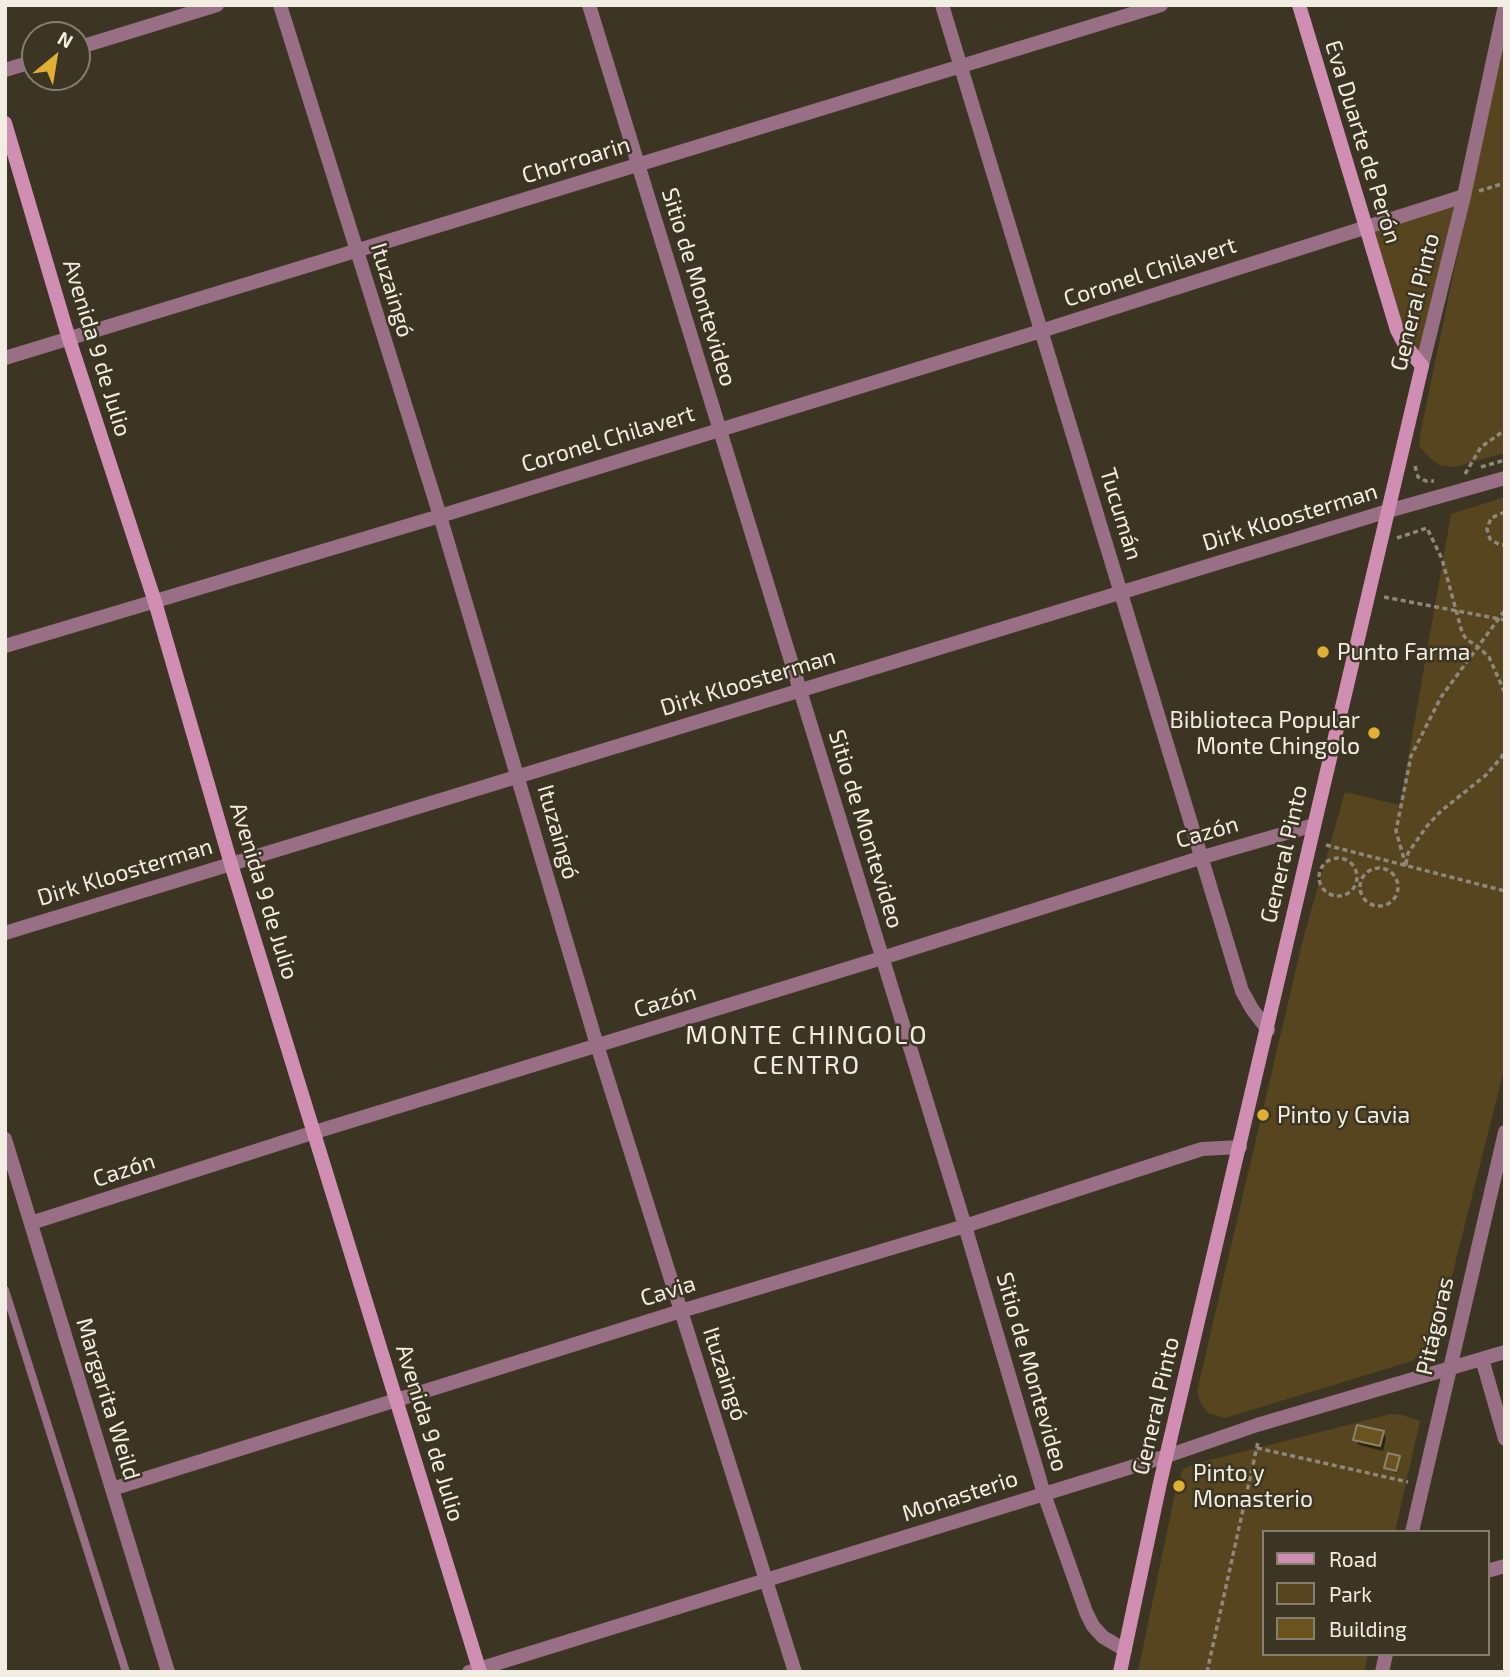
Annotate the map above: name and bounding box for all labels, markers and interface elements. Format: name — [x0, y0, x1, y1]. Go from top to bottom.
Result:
north arrow — [21, 21, 91, 91]
text: N — [54, 26, 77, 53]
street label: Eva Duarte de Perón — [1319, 37, 1407, 247]
street label: Chorroarin — [519, 130, 633, 190]
street label: Sitio de Montevideo — [656, 184, 742, 390]
street label: General Pinto — [1385, 230, 1445, 374]
street label: Coronel Chilavert — [1060, 231, 1240, 313]
street label: Ituzaingó — [365, 240, 419, 340]
street label: Avenida 9 de Julio — [57, 256, 137, 440]
street label: Coronel Chilavert — [518, 400, 698, 478]
street label: Tucumán — [1094, 465, 1148, 563]
street label: Dirk Kloosterman — [1199, 477, 1381, 557]
place label: Punto Farma — [1337, 638, 1470, 666]
street label: Dirk Kloosterman — [657, 642, 839, 722]
marker: Punto Farma — [1315, 644, 1331, 660]
place label: Biblioteca Popular Monte Chingolo — [1170, 706, 1360, 760]
marker: Biblioteca Popular Monte Chingolo — [1366, 725, 1382, 741]
street label: Sitio de Montevideo — [823, 726, 909, 932]
street label: Ituzaingó — [531, 782, 585, 882]
street label: General Pinto — [1255, 782, 1313, 926]
street label: Avenida 9 de Julio — [224, 799, 304, 983]
street label: Cazón — [1172, 810, 1242, 854]
street label: Dirk Kloosterman — [34, 832, 216, 912]
street label: Cazón — [630, 978, 700, 1024]
district label: MONTE CHINGOLO CENTRO — [687, 1019, 927, 1080]
place label: Pinto y Cavia — [1277, 1101, 1410, 1129]
marker: Pinto y Cavia — [1255, 1107, 1271, 1123]
street label: Cazón — [89, 1147, 159, 1193]
street label: Sitio de Montevideo — [990, 1269, 1074, 1475]
street label: Cavia — [637, 1270, 699, 1312]
street label: Pitágoras — [1410, 1274, 1460, 1378]
street label: Margarita Weild — [70, 1315, 146, 1483]
street label: Ituzaingó — [697, 1324, 753, 1424]
street label: General Pinto — [1127, 1334, 1185, 1478]
street label: Avenida 9 de Julio — [390, 1341, 470, 1525]
place label: Pinto y Monasterio — [1193, 1459, 1313, 1513]
street label: Monasterio — [899, 1464, 1021, 1528]
marker: Pinto y Monasterio — [1171, 1478, 1187, 1494]
legend — [1262, 1530, 1489, 1656]
text: Road — [1329, 1546, 1377, 1571]
text: Park — [1329, 1581, 1372, 1606]
text: Building — [1329, 1616, 1407, 1641]

